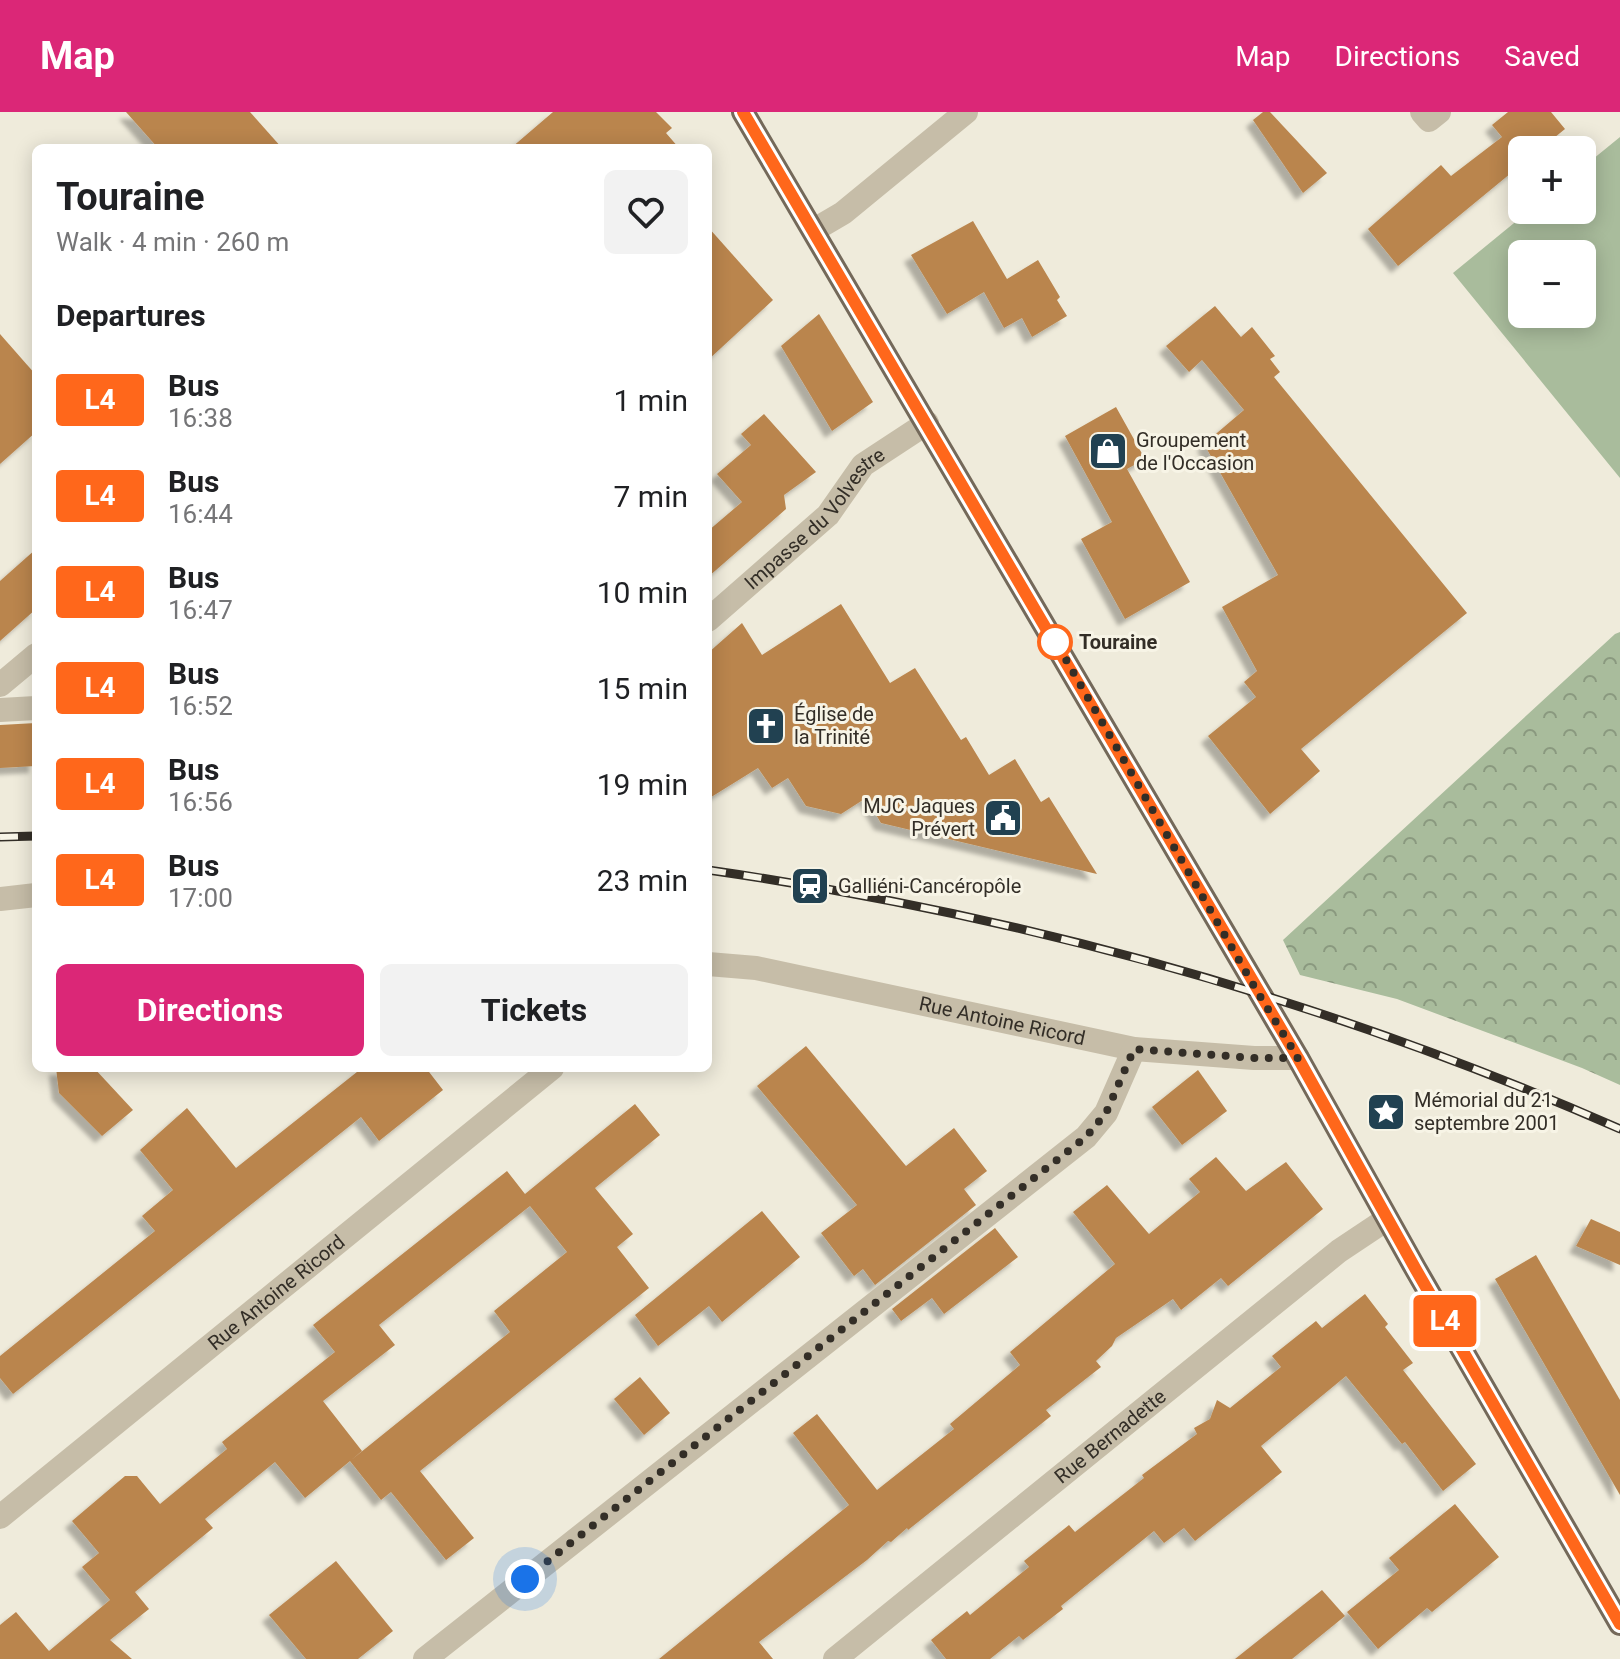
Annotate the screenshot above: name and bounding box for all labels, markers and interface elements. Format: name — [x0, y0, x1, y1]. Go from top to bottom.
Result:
text: Map — [40, 34, 115, 78]
text: Map — [1235, 40, 1291, 73]
text: Directions — [1335, 40, 1460, 73]
text: Saved — [1504, 40, 1580, 73]
map controls — [1508, 136, 1596, 328]
button: + — [1508, 136, 1596, 224]
button: heart — [604, 170, 688, 254]
text: Touraine — [56, 175, 205, 219]
text: Walk · 4 min · 260 m — [56, 227, 289, 257]
button: − — [1508, 240, 1596, 328]
text: Departures — [56, 298, 206, 333]
text: Bus — [168, 368, 219, 403]
text: L4 — [84, 383, 116, 416]
text: 1 min — [614, 383, 688, 418]
text: 16:38 — [168, 403, 233, 433]
place label: Groupement de l'Occasion — [1136, 428, 1254, 475]
shop icon: Groupement de l'Occasion — [1087, 430, 1129, 472]
street label: Impasse du Volvestre — [739, 442, 889, 595]
text: Bus — [168, 464, 219, 499]
text: L4 — [84, 479, 116, 512]
text: 7 min — [614, 479, 688, 514]
text: 16:44 — [168, 499, 233, 529]
text: Bus — [168, 560, 219, 595]
text: L4 — [84, 575, 116, 608]
text: 10 min — [597, 575, 688, 610]
text: 16:47 — [168, 595, 233, 625]
marker: Touraine — [1038, 625, 1072, 659]
place label: Touraine — [1079, 630, 1157, 654]
text: Bus — [168, 656, 219, 691]
text: L4 — [84, 671, 116, 704]
text: 15 min — [597, 671, 688, 706]
text: 16:52 — [168, 691, 233, 721]
place label: Église de la Trinité — [794, 702, 874, 749]
church icon: Église de la Trinité — [745, 705, 787, 747]
text: Bus — [168, 752, 219, 787]
text: L4 — [84, 767, 116, 800]
text: 19 min — [597, 767, 688, 802]
text: 16:56 — [168, 787, 233, 817]
place label: MJC Jaques Prévert — [863, 794, 975, 841]
public building icon: MJC Jaques Prévert — [982, 797, 1024, 839]
text: Bus — [168, 848, 219, 883]
text: L4 — [84, 863, 116, 896]
text: 23 min — [597, 863, 688, 898]
station icon: Galliéni-Cancéropôle — [789, 865, 831, 907]
place label: Galliéni-Cancéropôle — [838, 874, 1021, 898]
text: 17:00 — [168, 883, 233, 913]
button: Directions — [56, 964, 364, 1056]
button: Tickets — [380, 964, 688, 1056]
street label: Rue Antoine Ricord — [917, 991, 1088, 1050]
place label: Mémorial du 21 septembre 2001 — [1414, 1088, 1559, 1135]
place icon: Mémorial du 21 septembre 2001 — [1365, 1091, 1407, 1133]
street label: Rue Antoine Ricord — [203, 1230, 349, 1355]
line badge: L4 — [1409, 1295, 1481, 1347]
text: L4 — [1429, 1304, 1461, 1337]
street label: Rue Bernadette — [1050, 1384, 1171, 1488]
your location — [505, 1559, 545, 1599]

